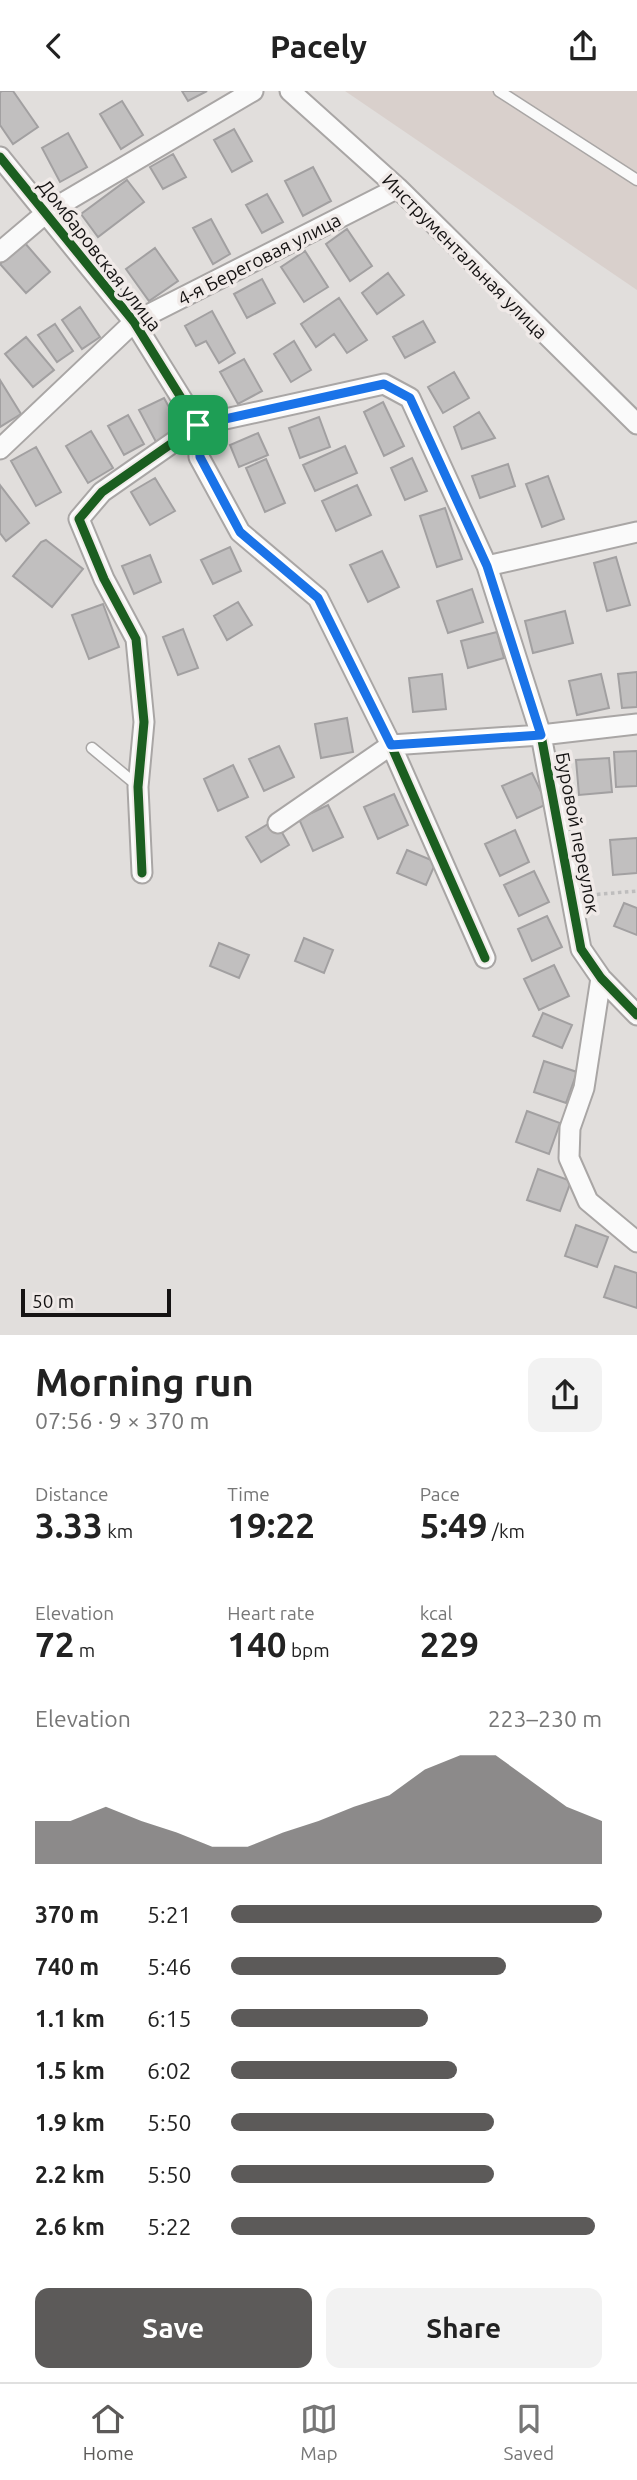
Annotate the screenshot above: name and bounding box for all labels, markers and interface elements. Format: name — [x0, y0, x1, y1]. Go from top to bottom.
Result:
icon: back — [35, 27, 73, 65]
icon: share — [564, 27, 602, 65]
text: Pacely — [270, 28, 367, 64]
street label: Инструментальная улица — [378, 169, 552, 343]
street label: Домбаровская улица — [34, 175, 166, 335]
street label: 4-я Береговая улица — [174, 208, 344, 310]
pin — [168, 395, 228, 455]
icon: arrive — [179, 406, 217, 444]
street label: Буровой переулок — [552, 750, 604, 916]
scale bar — [21, 1287, 172, 1318]
text: 50 m — [32, 1290, 74, 1312]
button: share — [528, 1358, 602, 1432]
text: Morning run — [35, 1361, 254, 1403]
text: 07:56 · 9 × 370 m — [35, 1408, 209, 1433]
text: Distance — [35, 1483, 109, 1505]
text: Time — [227, 1483, 270, 1505]
text: Pace — [420, 1483, 460, 1505]
text: 3.33 — [35, 1505, 103, 1545]
text: 19:22 — [227, 1505, 315, 1545]
text: 5:49 — [420, 1505, 488, 1545]
text: km — [103, 1520, 133, 1542]
text: /km — [488, 1520, 525, 1542]
text: Elevation — [35, 1602, 114, 1624]
text: Heart rate — [227, 1602, 315, 1624]
text: kcal — [420, 1602, 452, 1624]
text: 72 — [35, 1624, 74, 1664]
text: 140 — [227, 1624, 287, 1664]
text: 229 — [420, 1624, 479, 1664]
text: m — [74, 1639, 95, 1661]
text: bpm — [287, 1639, 330, 1661]
text: Elevation — [35, 1706, 131, 1731]
text: 223–230 m — [488, 1706, 602, 1731]
text: 370 m — [35, 1902, 99, 1927]
text: 5:21 — [147, 1902, 192, 1927]
text: 740 m — [35, 1954, 99, 1979]
text: 5:46 — [147, 1954, 192, 1979]
text: 1.1 km — [35, 2006, 105, 2031]
text: 6:15 — [147, 2006, 192, 2031]
text: 1.5 km — [35, 2058, 105, 2083]
text: 6:02 — [147, 2058, 192, 2083]
text: 1.9 km — [35, 2110, 105, 2135]
text: 5:50 — [147, 2110, 192, 2135]
text: 2.2 km — [35, 2162, 105, 2187]
text: 5:50 — [147, 2162, 192, 2187]
text: 2.6 km — [35, 2214, 105, 2239]
text: 5:22 — [147, 2214, 192, 2239]
button: Save — [35, 2288, 312, 2368]
button: Share — [326, 2288, 602, 2368]
tab: Home — [83, 2400, 134, 2464]
tab: Map — [300, 2400, 338, 2464]
tab: Saved — [504, 2400, 554, 2464]

